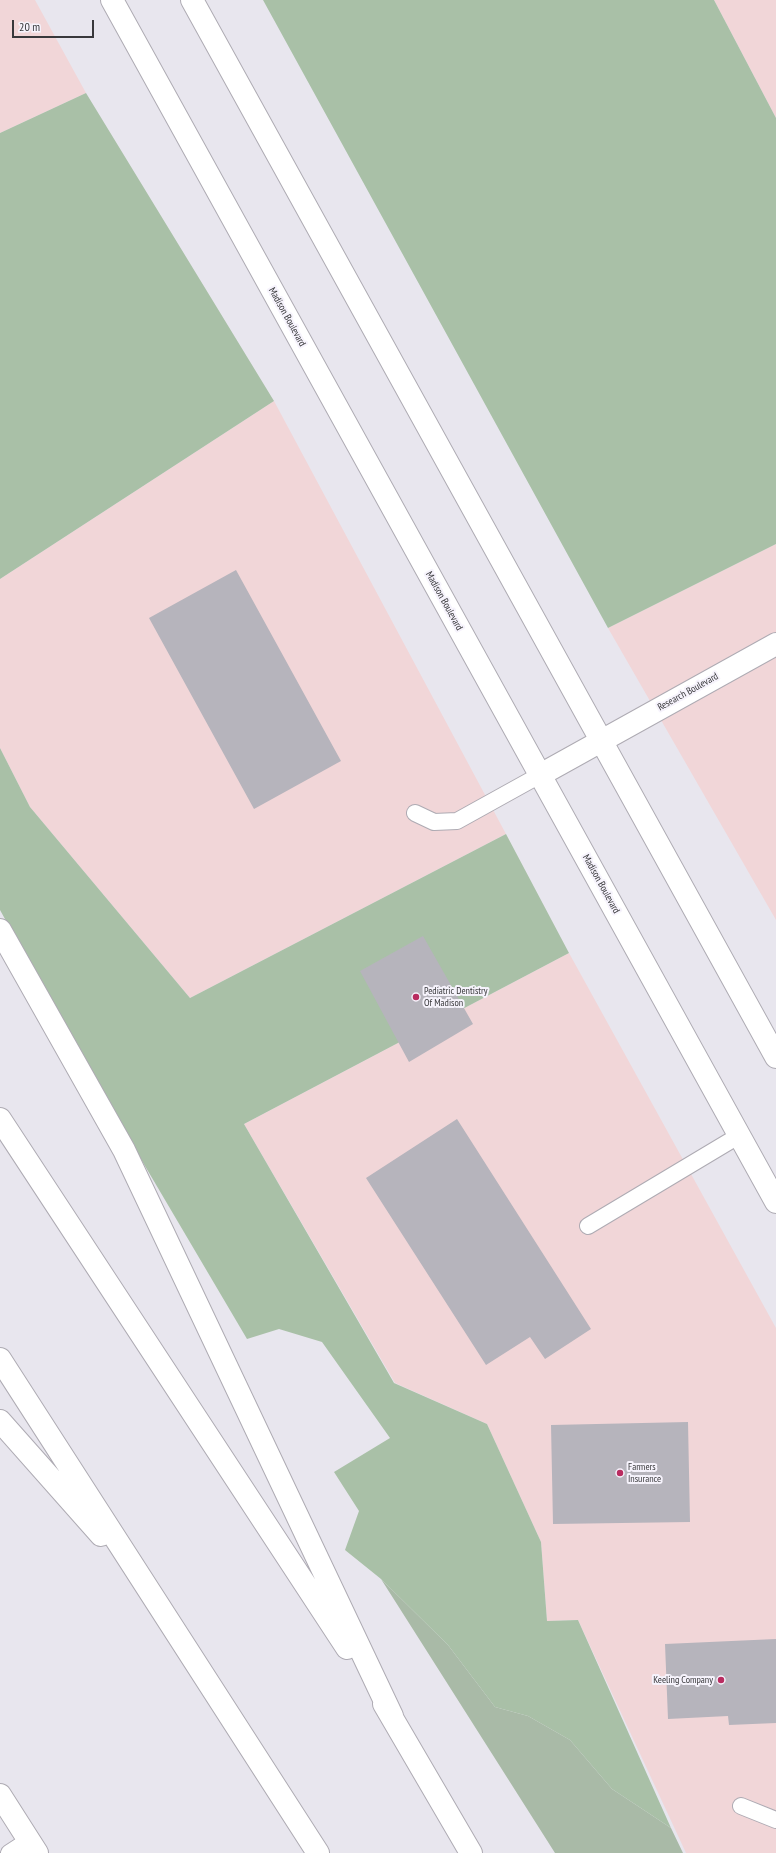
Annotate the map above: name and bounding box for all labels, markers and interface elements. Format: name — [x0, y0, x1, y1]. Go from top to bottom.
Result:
scale bar — [14, 12, 96, 38]
text: 20 m — [19, 19, 40, 34]
street label: Madison Boulevard — [266, 285, 308, 349]
street label: Madison Boulevard — [423, 569, 465, 633]
street label: Research Boulevard — [656, 670, 720, 714]
street label: Madison Boulevard — [580, 852, 622, 916]
place label: Pediatric Dentistry Of Madison — [424, 985, 488, 1008]
marker: Pediatric Dentistry Of Madison — [411, 992, 421, 1002]
place label: Farmers Insurance — [628, 1461, 661, 1484]
marker: Farmers Insurance — [615, 1468, 625, 1478]
place label: Keeling Company — [653, 1674, 713, 1686]
marker: Keeling Company — [716, 1675, 726, 1685]

